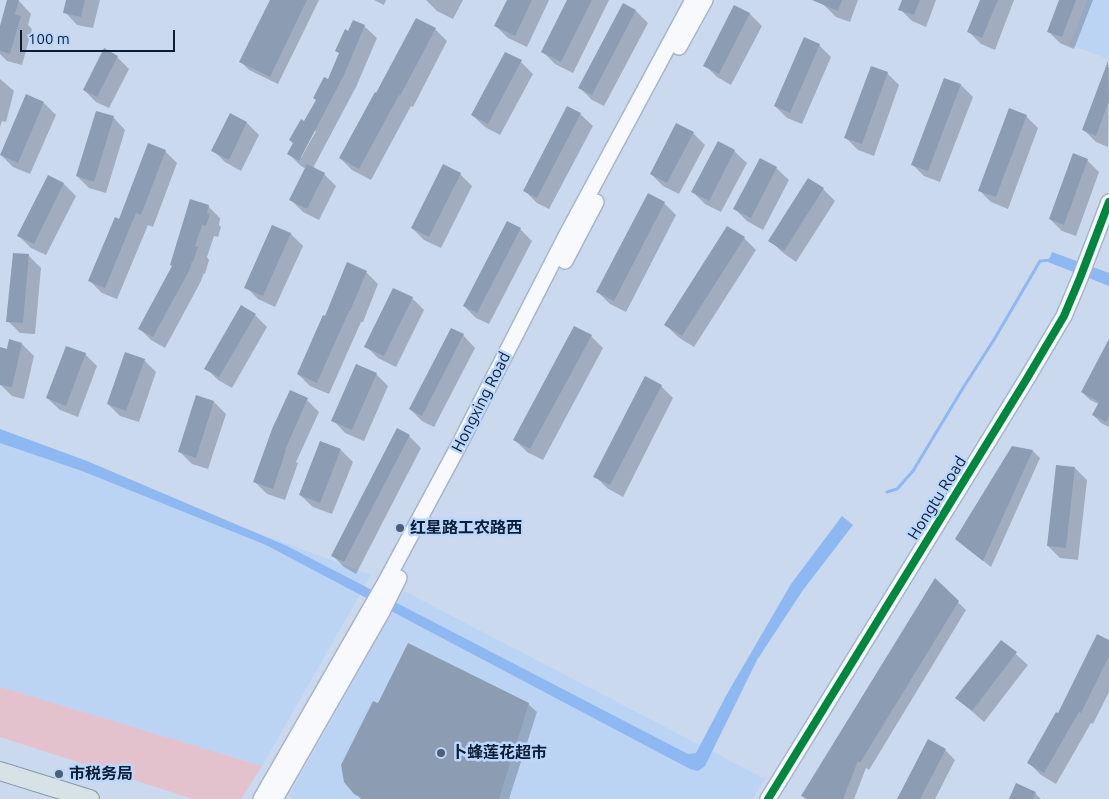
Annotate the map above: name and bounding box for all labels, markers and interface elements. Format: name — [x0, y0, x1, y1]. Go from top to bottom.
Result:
scale bar — [22, 20, 178, 52]
text: 100 m — [28, 30, 70, 47]
street label: Hongxing Road — [448, 349, 514, 455]
street label: Hongtu Road — [904, 453, 970, 543]
place label: 红星路工农路西 — [410, 518, 522, 538]
marker: 红星路工农路西 — [394, 522, 406, 534]
place label: 卜蜂莲花超市 — [451, 743, 547, 763]
marker: 卜蜂莲花超市 — [435, 747, 447, 759]
place label: 市税务局 — [69, 764, 133, 784]
marker: 市税务局 — [53, 768, 65, 780]

